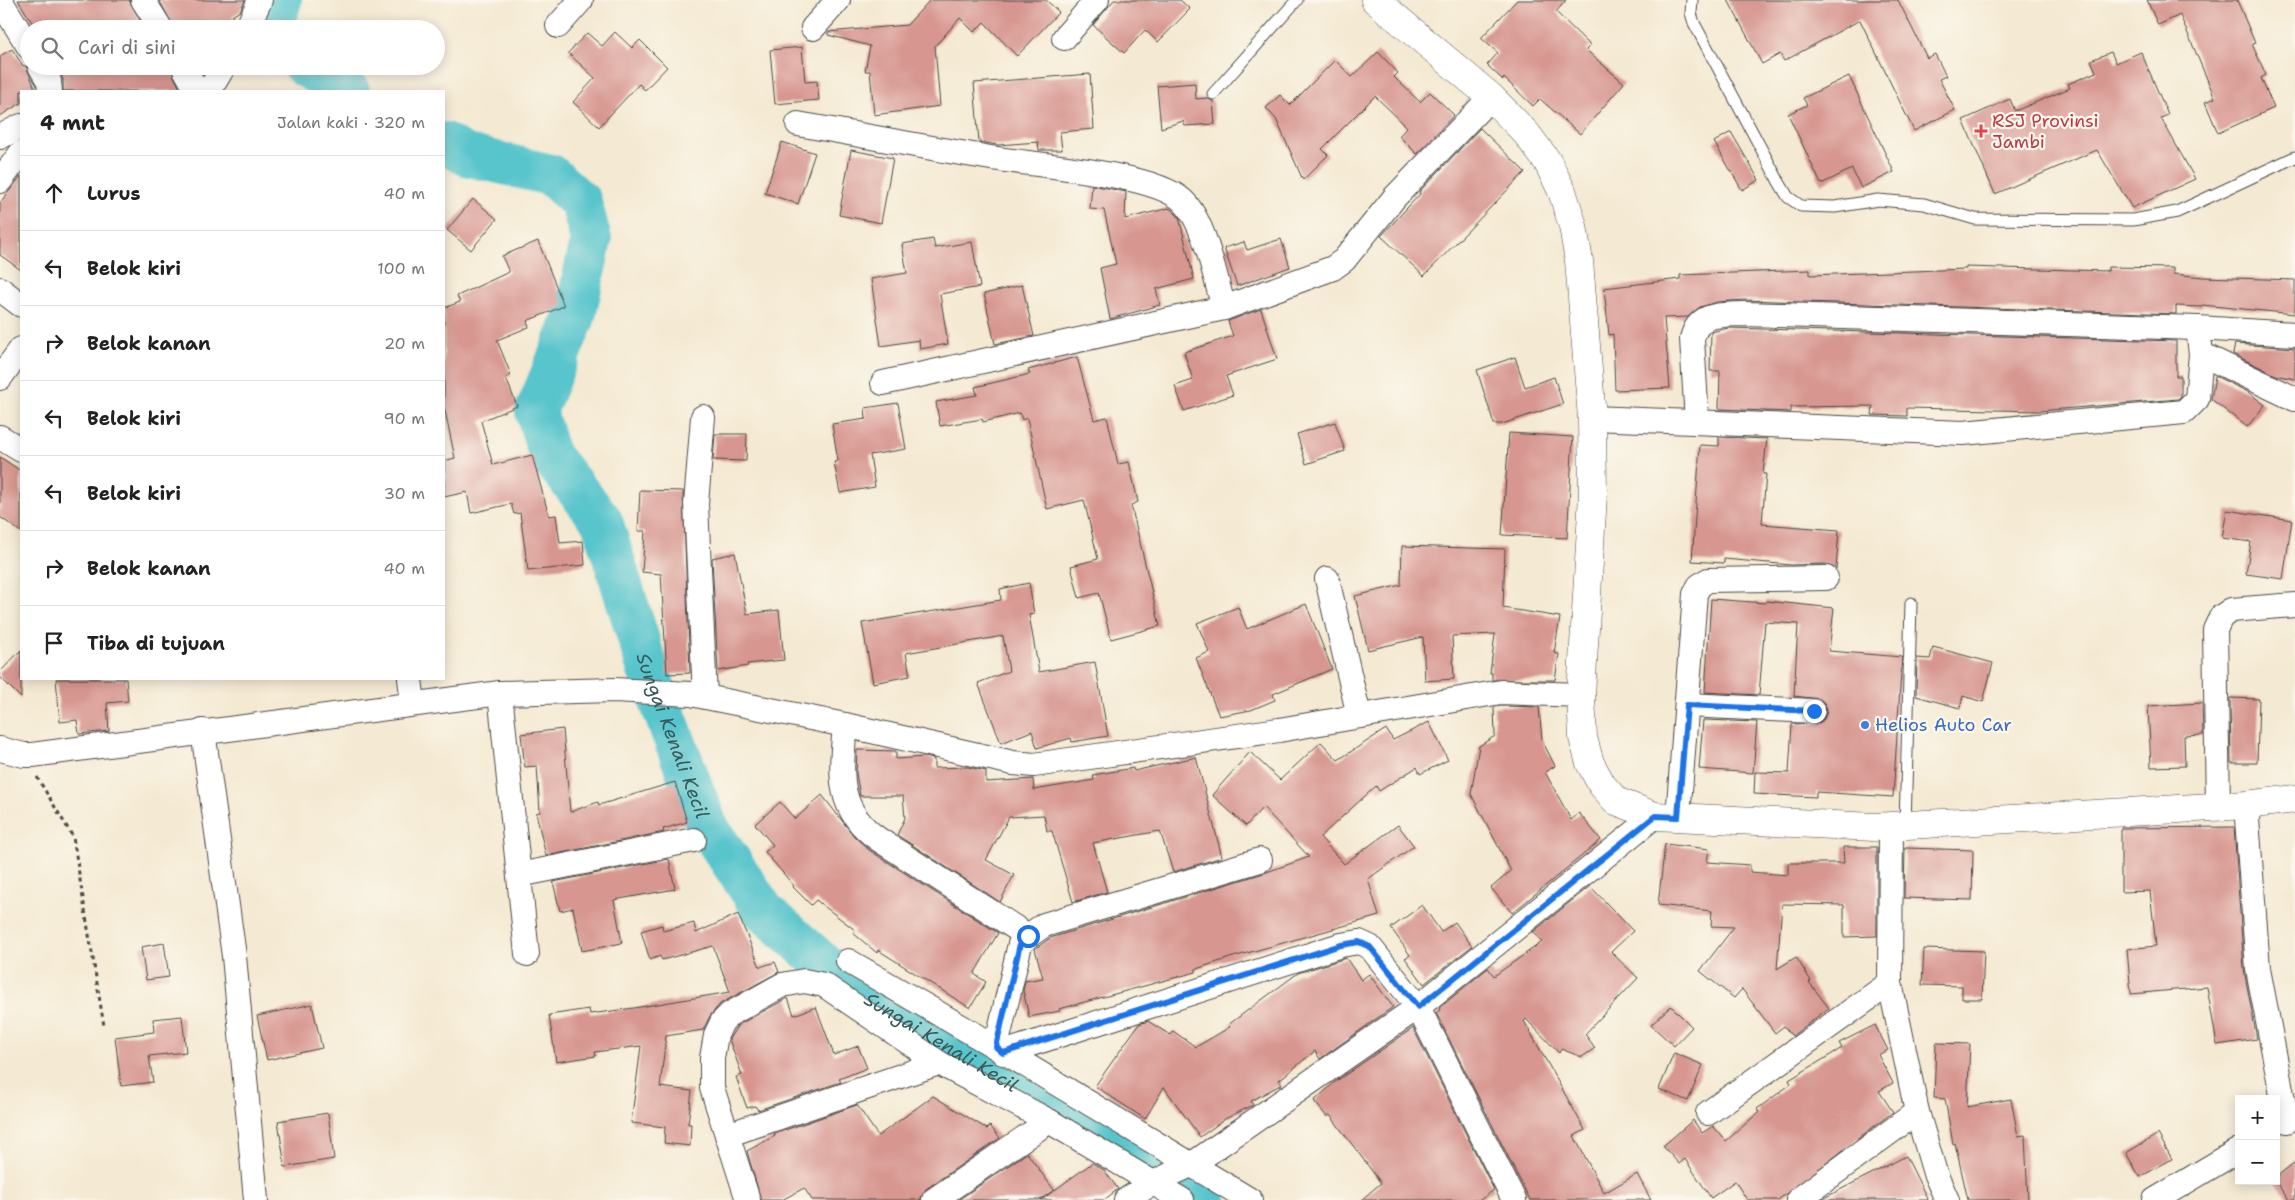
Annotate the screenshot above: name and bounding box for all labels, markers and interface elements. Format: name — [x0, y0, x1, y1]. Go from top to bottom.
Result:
search box — [20, 20, 445, 75]
icon: search — [38, 34, 66, 62]
text: Cari di sini — [78, 35, 176, 60]
text: 4 mnt — [40, 109, 105, 137]
place label: RSJ Provinsi Jambi — [1992, 109, 2099, 154]
text: Jalan kaki · 320 m — [277, 112, 425, 133]
marker: RSJ Provinsi Jambi — [1974, 124, 1988, 138]
icon: ahead — [40, 179, 68, 207]
text: Lurus — [87, 181, 141, 206]
text: 40 m — [383, 183, 425, 204]
icon: left — [40, 254, 68, 282]
text: Belok kiri — [87, 256, 181, 281]
text: 100 m — [377, 258, 425, 279]
icon: right — [40, 329, 68, 357]
text: Belok kanan — [87, 331, 211, 356]
text: 20 m — [384, 333, 425, 354]
icon: left — [40, 404, 68, 432]
text: Belok kiri — [87, 406, 181, 431]
text: 90 m — [384, 408, 425, 429]
icon: left — [40, 479, 68, 507]
text: Belok kiri — [87, 481, 181, 506]
text: 30 m — [384, 483, 425, 504]
icon: right — [40, 554, 68, 582]
text: Belok kanan — [87, 556, 211, 581]
text: 40 m — [383, 558, 425, 579]
icon: arrive — [40, 629, 68, 657]
text: Tiba di tujuan — [87, 631, 225, 656]
water label: Sungai Kenali Kecil — [631, 650, 715, 822]
route end — [1803, 700, 1826, 723]
place label: Helios Auto Car — [1875, 713, 2012, 737]
marker: Helios Auto Car — [1859, 719, 1871, 731]
route start — [1017, 925, 1040, 948]
water label: Sungai Kenali Kecil — [860, 986, 1023, 1097]
map controls — [2235, 1095, 2280, 1185]
button: + — [2235, 1095, 2280, 1140]
button: − — [2235, 1140, 2280, 1185]

